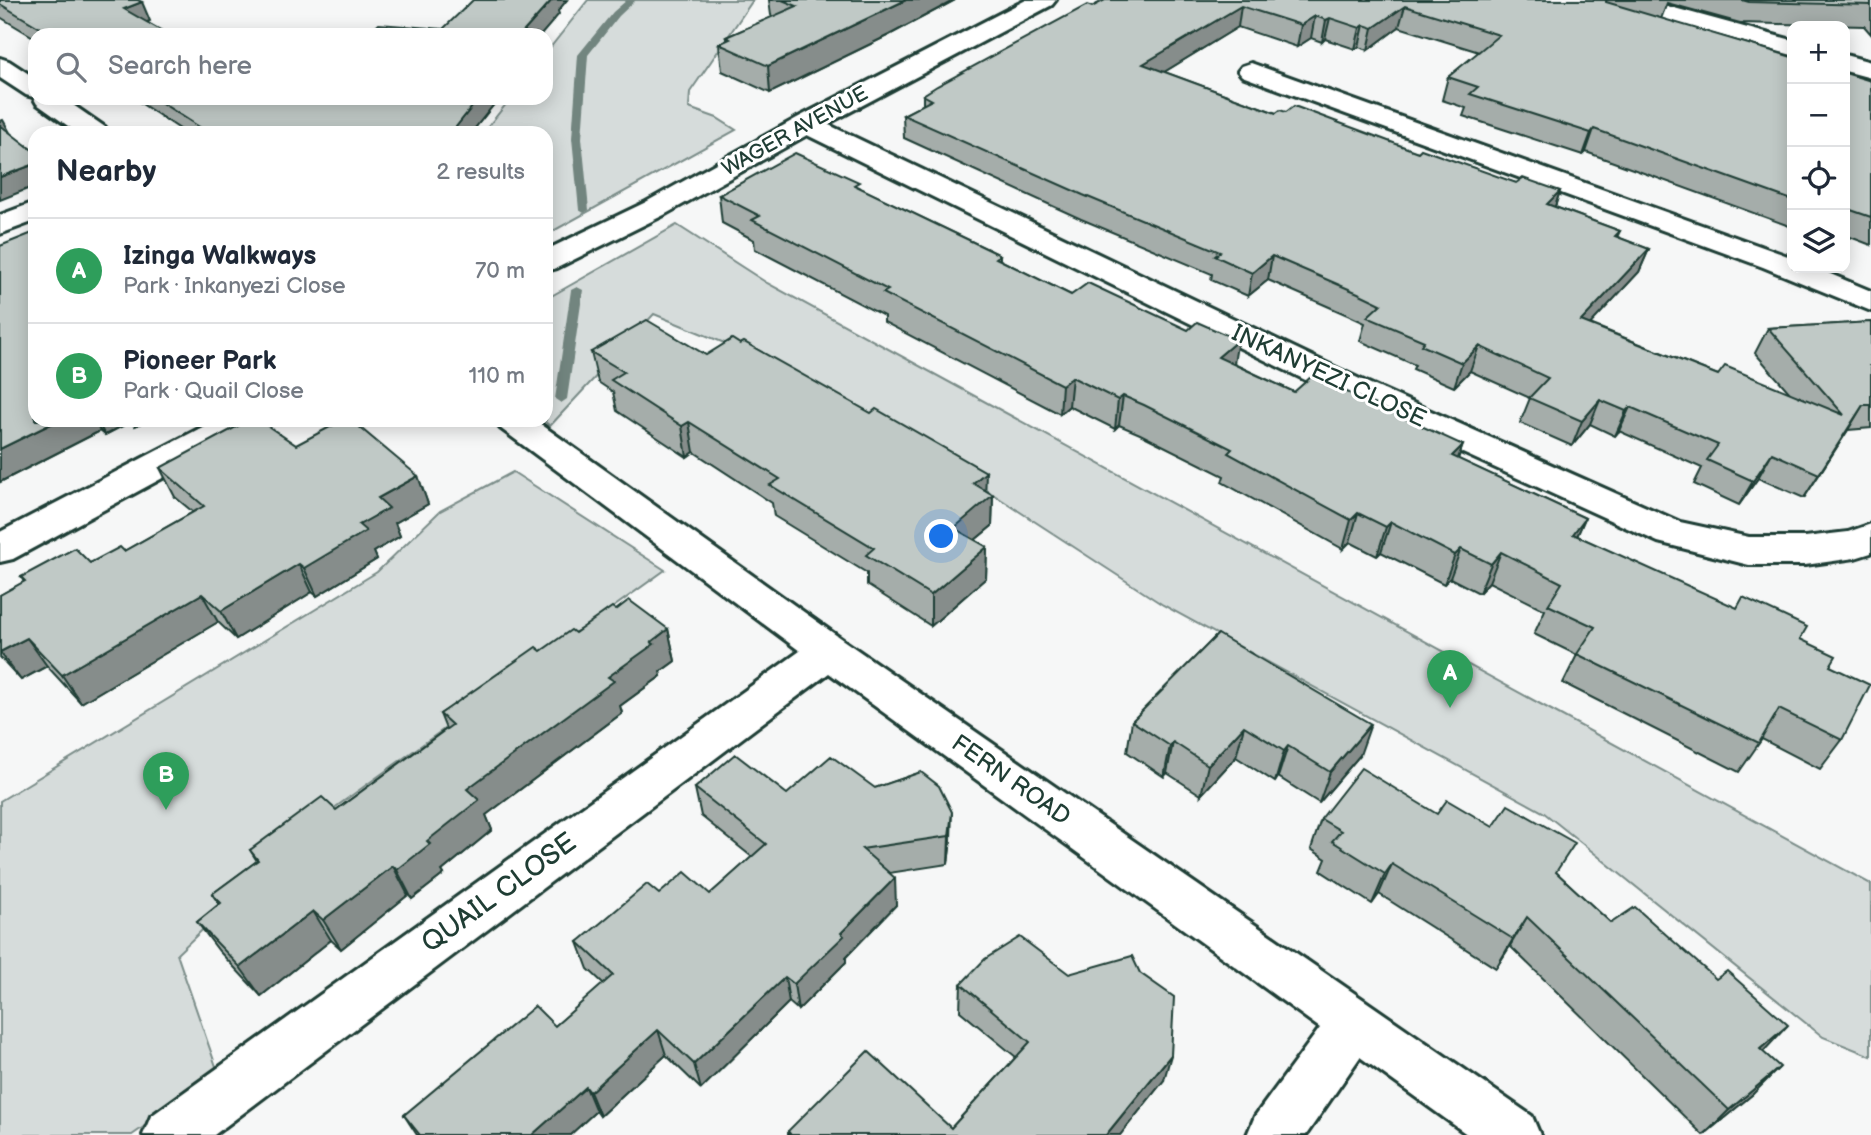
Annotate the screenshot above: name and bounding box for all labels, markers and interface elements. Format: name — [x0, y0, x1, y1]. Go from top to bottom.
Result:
map controls — [1787, 21, 1850, 273]
button: + — [1787, 21, 1850, 84]
search box — [28, 28, 553, 105]
icon: search — [52, 48, 90, 86]
text: Search here — [108, 51, 252, 82]
street label: WAGER AVENUE — [718, 81, 872, 181]
button: − — [1787, 84, 1850, 147]
button: locate — [1787, 147, 1850, 210]
text: Nearby — [56, 154, 156, 190]
text: 2 results — [436, 158, 525, 186]
button: layers — [1787, 210, 1850, 273]
text: Izinga Walkways — [123, 241, 316, 272]
text: A — [72, 257, 86, 285]
text: 70 m — [475, 257, 525, 285]
text: Park · Inkanyezi Close — [123, 272, 346, 300]
street label: INKANYEZI CLOSE — [1227, 318, 1431, 434]
text: Pioneer Park — [123, 346, 276, 377]
text: B — [71, 362, 87, 390]
text: 110 m — [468, 362, 525, 390]
text: Park · Quail Close — [123, 377, 304, 405]
your location — [924, 519, 958, 553]
pin: A — [1427, 650, 1473, 708]
street label: FERN ROAD — [946, 728, 1076, 832]
pin: B — [143, 752, 189, 810]
street label: QUAIL CLOSE — [415, 826, 583, 960]

